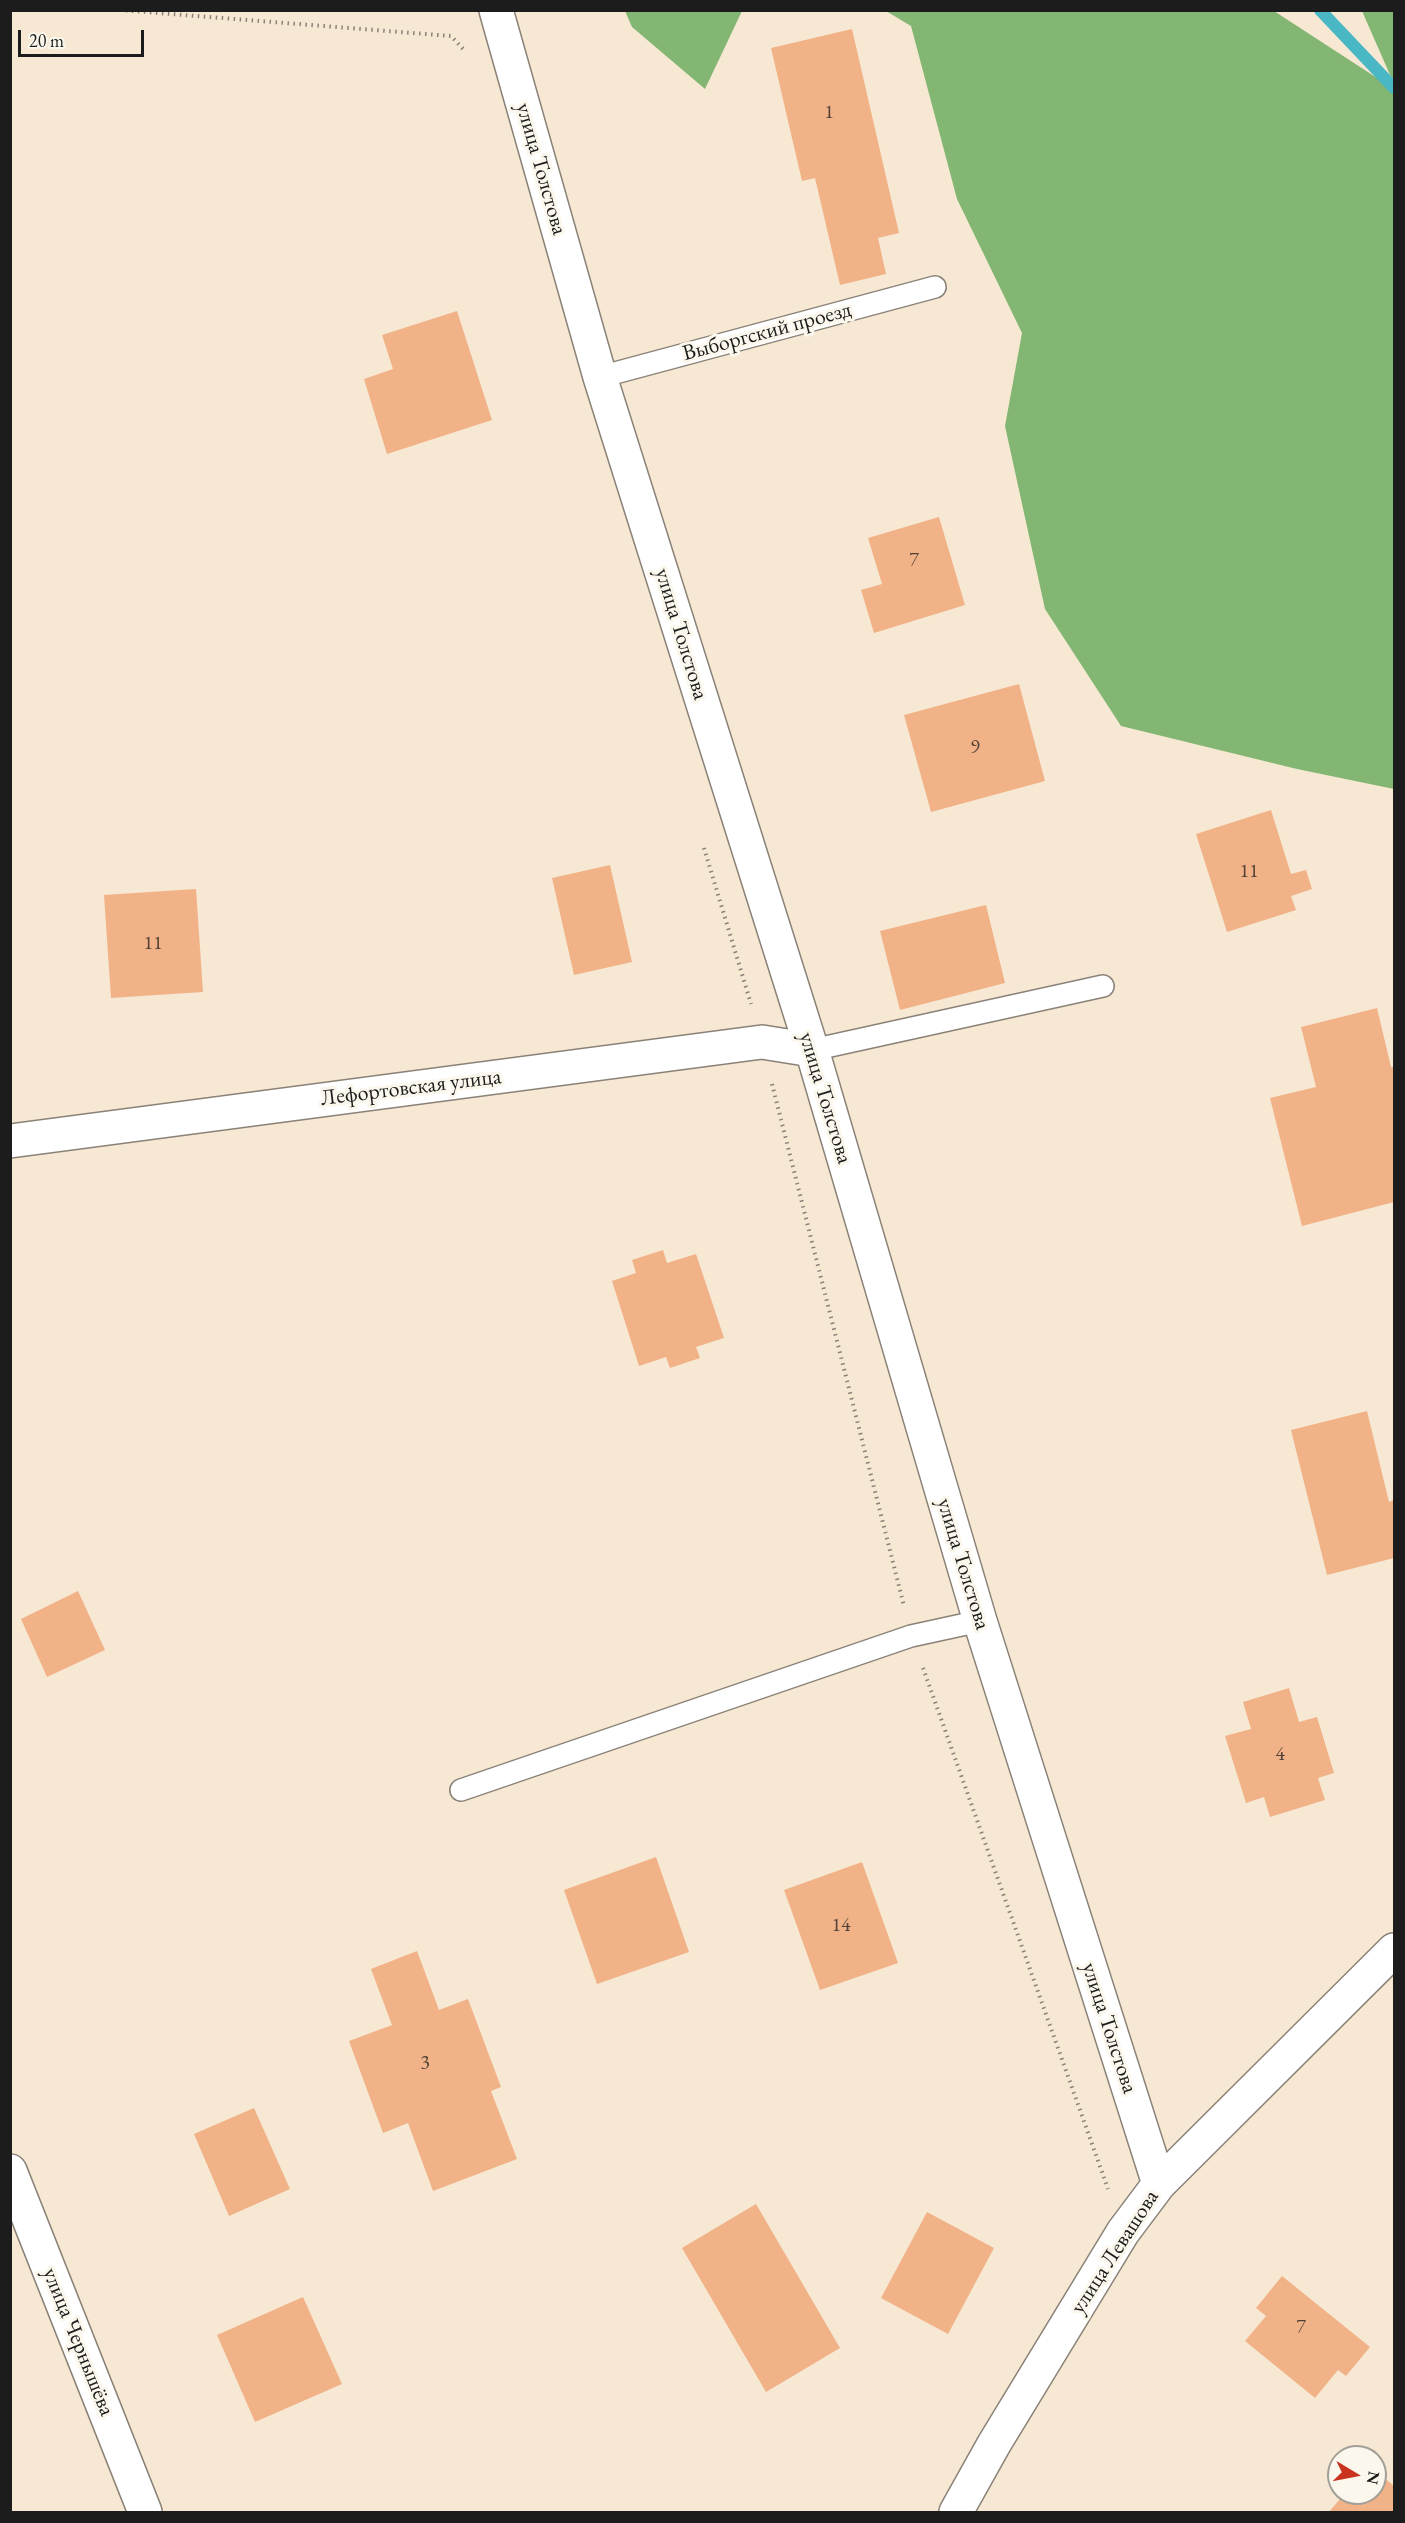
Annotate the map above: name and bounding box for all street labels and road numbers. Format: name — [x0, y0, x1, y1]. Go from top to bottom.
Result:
street label: улица Толстова — [510, 100, 572, 238]
street label: Выборгский проезд — [680, 297, 854, 367]
street label: улица Толстова — [648, 565, 714, 703]
street label: улица Толстова — [792, 1029, 858, 1167]
street label: Лефортовская улица — [319, 1064, 503, 1112]
street label: улица Толстова — [930, 1495, 996, 1633]
street label: улица Толстова — [1075, 1959, 1143, 2097]
street label: улица Левашова — [1065, 2185, 1165, 2319]
street label: улица Чернышёва — [36, 2264, 120, 2420]

